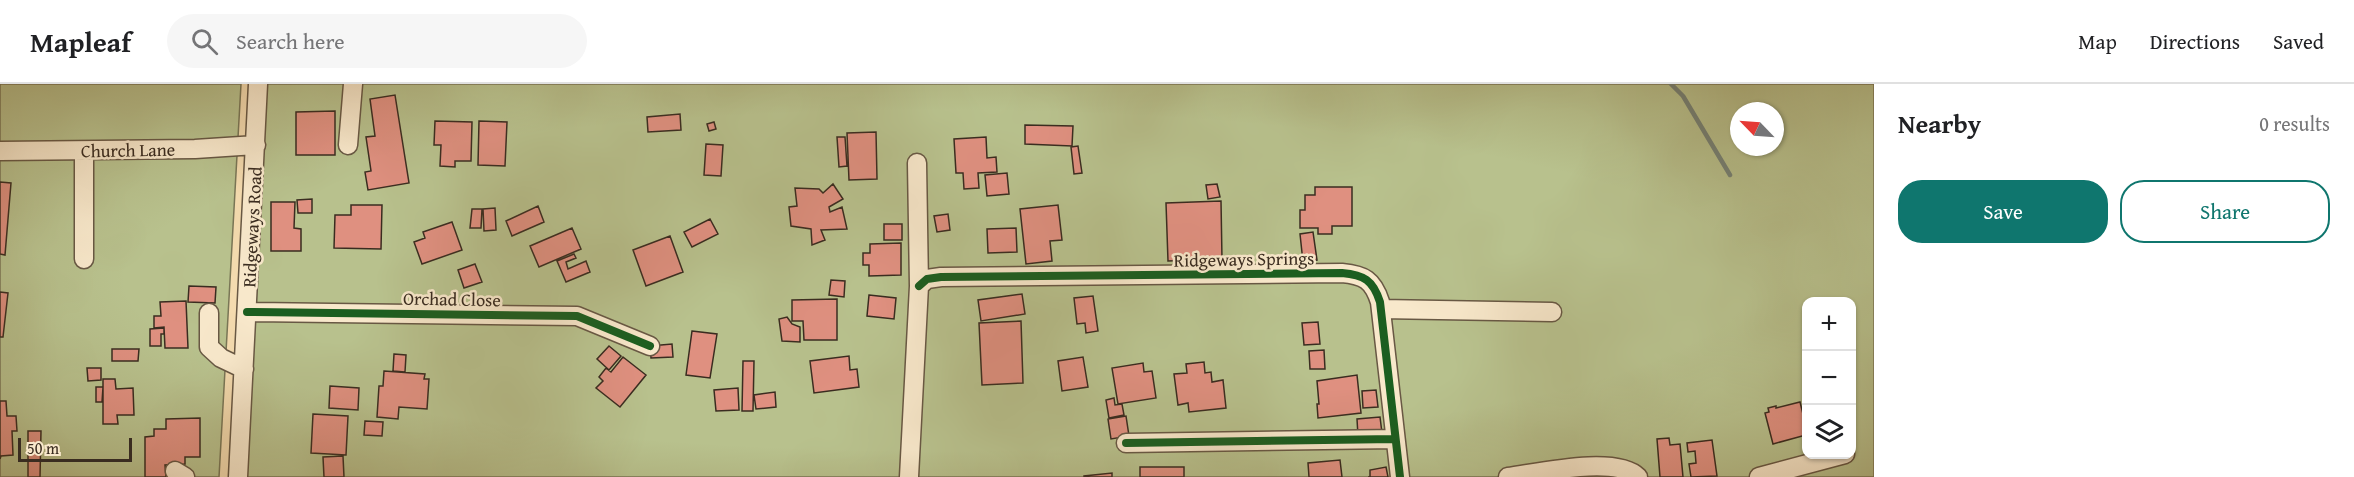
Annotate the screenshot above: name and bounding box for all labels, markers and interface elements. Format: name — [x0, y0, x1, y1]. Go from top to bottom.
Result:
search box — [167, 14, 587, 68]
text: Mapleaf — [30, 21, 131, 62]
icon: search — [188, 25, 221, 58]
text: Search here — [236, 25, 345, 57]
text: Map — [2078, 26, 2117, 57]
text: Directions — [2150, 26, 2240, 57]
text: Saved — [2273, 26, 2324, 57]
north arrow — [1730, 102, 1784, 156]
text: Nearby — [1898, 104, 1981, 143]
text: 0 results — [2259, 109, 2330, 138]
street label: Church Lane — [81, 136, 175, 164]
street label: Ridgeways Road — [235, 165, 269, 288]
button: Save — [1898, 180, 2108, 243]
button: Share — [2120, 180, 2330, 243]
street label: Ridgeways Springs — [1173, 244, 1315, 274]
street label: Orchad Close — [403, 285, 501, 313]
map controls — [1802, 297, 1856, 459]
button: + — [1802, 297, 1856, 351]
button: − — [1802, 351, 1856, 405]
button: layers — [1802, 405, 1856, 459]
scale bar — [18, 435, 132, 462]
text: 50 m — [27, 436, 59, 460]

